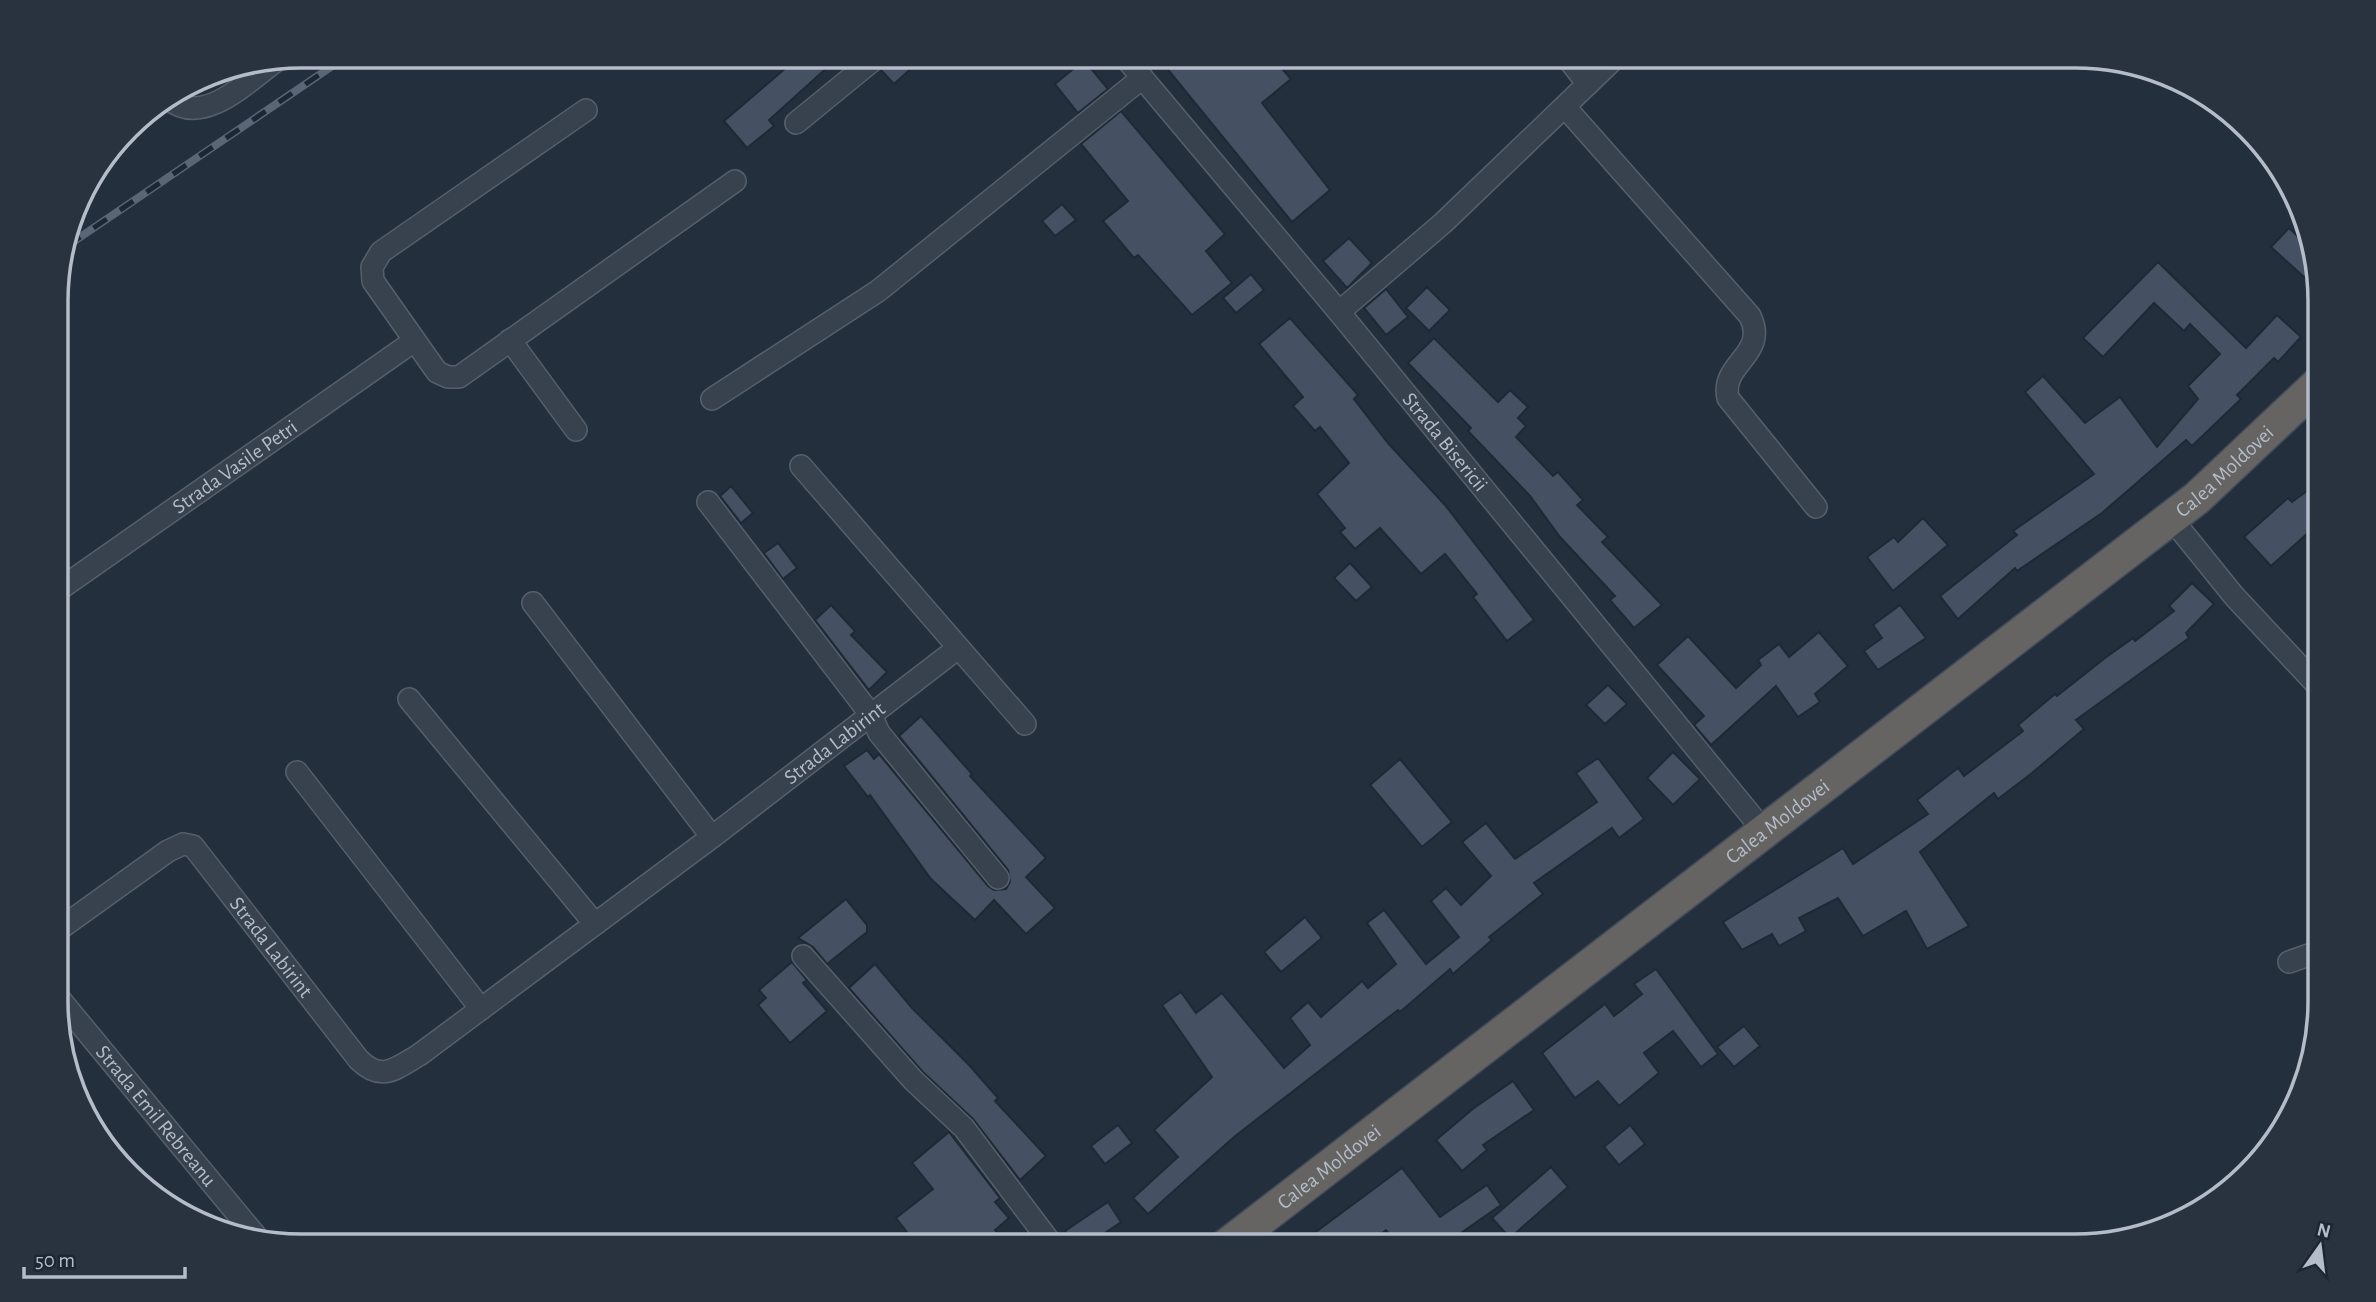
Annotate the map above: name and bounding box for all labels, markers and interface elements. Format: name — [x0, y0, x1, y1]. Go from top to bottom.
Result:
street label: Strada Bisericii — [1399, 388, 1492, 495]
street label: Strada Vasile Petri — [169, 416, 301, 517]
street label: Calea Moldovei — [2172, 421, 2277, 521]
street label: Strada Labirint — [780, 698, 889, 788]
street label: Calea Moldovei — [1722, 775, 1833, 868]
street label: Strada Labirint — [226, 893, 317, 1001]
street label: Strada Emil Rebreanu — [92, 1041, 221, 1190]
street label: Calea Moldovei — [1273, 1120, 1385, 1213]
north arrow — [2285, 1211, 2355, 1281]
text: N — [2315, 1220, 2332, 1242]
scale bar — [24, 1236, 186, 1280]
text: 50 m — [35, 1250, 75, 1271]

